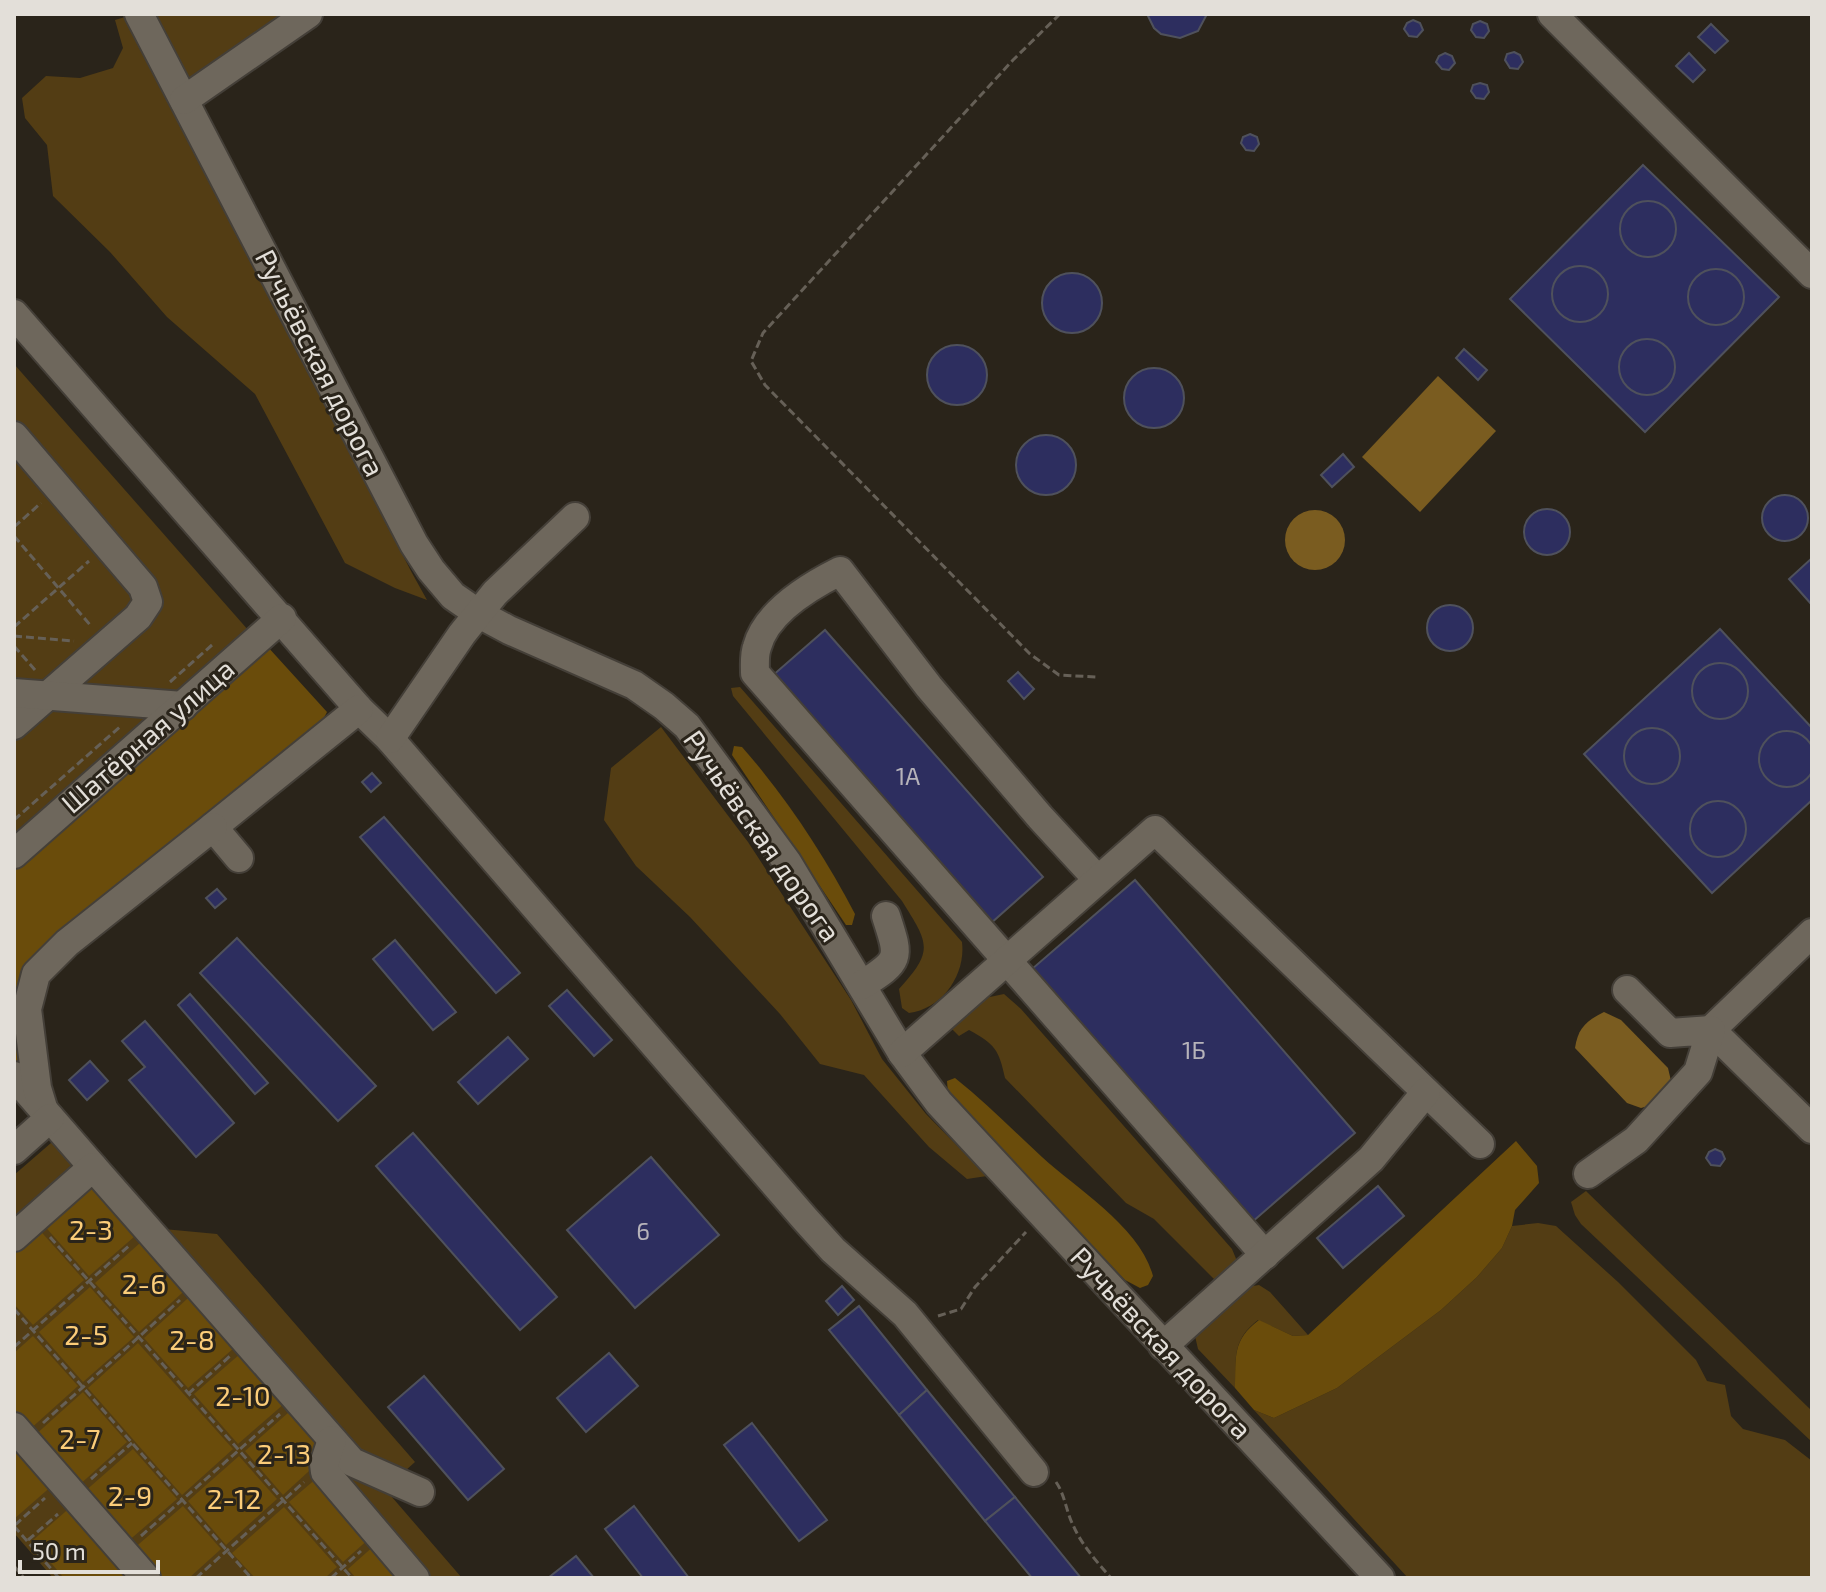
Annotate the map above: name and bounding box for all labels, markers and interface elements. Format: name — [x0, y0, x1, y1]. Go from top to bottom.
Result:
street label: Ручьёвская дорога — [249, 243, 393, 482]
street label: Шатёрная улица — [54, 651, 241, 820]
street label: Ручьёвская дорога — [677, 723, 848, 948]
house number: 1А — [896, 761, 920, 790]
house number: 1Б — [1182, 1035, 1206, 1064]
park label: 2-3 — [69, 1212, 113, 1246]
house number: 6 — [636, 1216, 650, 1245]
street label: Ручьёвская дорога — [1064, 1239, 1259, 1445]
park label: 2-6 — [122, 1266, 166, 1300]
park label: 2-5 — [64, 1317, 108, 1351]
park label: 2-8 — [169, 1322, 215, 1356]
park label: 2-10 — [215, 1378, 271, 1412]
park label: 2-7 — [59, 1421, 101, 1455]
park label: 2-13 — [257, 1436, 311, 1470]
park label: 2-9 — [108, 1478, 152, 1512]
park label: 2-12 — [207, 1481, 261, 1515]
scale bar — [20, 1524, 158, 1574]
text: 50 m — [32, 1536, 86, 1565]

